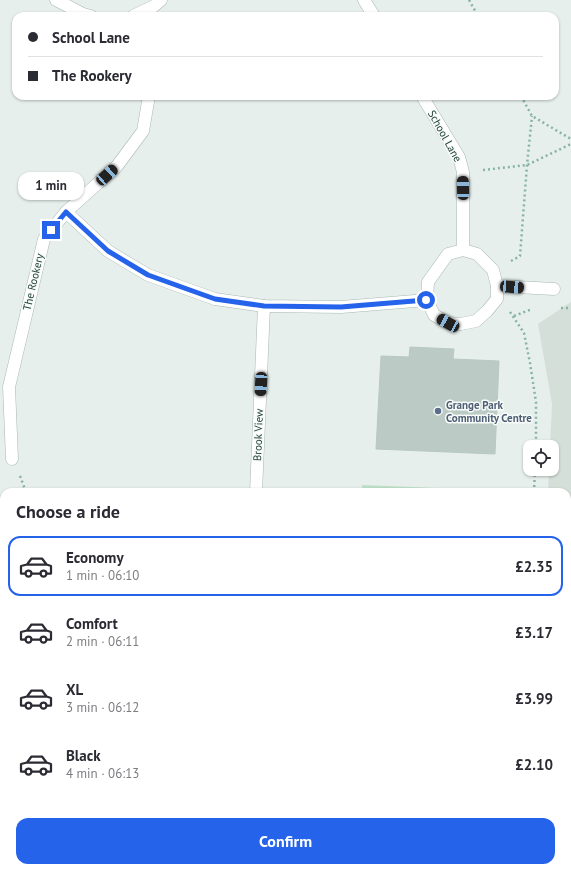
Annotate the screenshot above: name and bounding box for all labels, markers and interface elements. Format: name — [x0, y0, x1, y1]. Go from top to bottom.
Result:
text: School Lane — [52, 28, 130, 47]
text: The Rookery — [52, 66, 132, 85]
street label: School Lane — [425, 108, 465, 165]
car — [94, 163, 120, 187]
callout: 1 min — [18, 172, 84, 200]
car — [457, 176, 469, 200]
text: 1 min — [35, 177, 67, 194]
route end — [42, 221, 60, 239]
street label: The Rookery — [20, 251, 47, 312]
car — [500, 280, 524, 294]
route start — [417, 291, 435, 309]
car — [435, 312, 461, 334]
car — [254, 372, 268, 396]
place label: Grange Park Community Centre — [446, 398, 532, 425]
marker: Grange Park Community Centre — [433, 406, 443, 416]
street label: Brook View — [250, 409, 266, 461]
map controls — [523, 440, 559, 476]
button: locate — [523, 440, 559, 476]
text: Choose a ride — [16, 500, 120, 523]
icon: car — [18, 548, 54, 584]
text: Economy — [66, 548, 124, 567]
text: £2.35 — [515, 557, 553, 576]
text: 1 min · 06:10 — [66, 567, 139, 584]
icon: car — [18, 614, 54, 650]
text: Comfort — [66, 614, 118, 633]
text: £3.17 — [515, 623, 553, 642]
text: 2 min · 06:11 — [66, 633, 139, 650]
icon: car — [18, 680, 54, 716]
text: XL — [66, 680, 83, 699]
text: £3.99 — [515, 689, 553, 708]
text: 3 min · 06:12 — [66, 699, 139, 716]
icon: car — [18, 746, 54, 782]
text: Black — [66, 746, 101, 765]
text: £2.10 — [515, 755, 553, 774]
text: 4 min · 06:13 — [66, 765, 139, 782]
button: Confirm — [16, 818, 555, 864]

